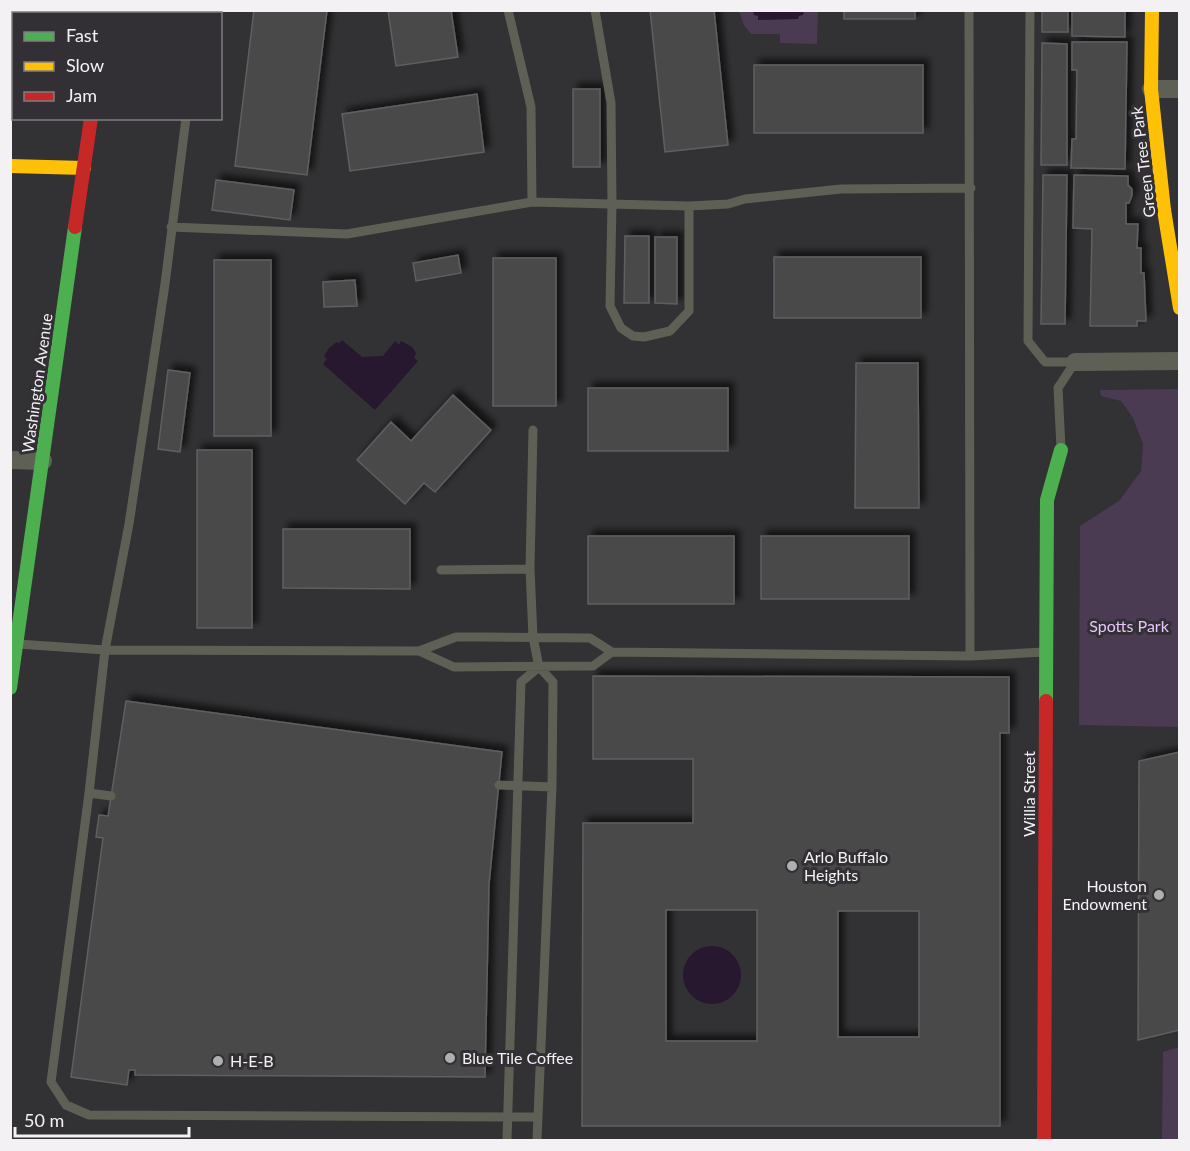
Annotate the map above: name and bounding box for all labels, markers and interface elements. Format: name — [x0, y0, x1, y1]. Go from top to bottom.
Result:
legend — [12, 12, 222, 120]
text: Fast — [66, 24, 99, 46]
text: Slow — [66, 54, 104, 76]
text: Jam — [66, 84, 97, 106]
street label: Green Tree Park — [1126, 104, 1159, 219]
street label: Washington Avenue — [17, 312, 56, 454]
park label: Spotts Park — [1089, 616, 1170, 635]
street label: Willia Street — [1019, 751, 1038, 837]
place label: Arlo Buffalo Heights — [804, 847, 888, 884]
marker: Arlo Buffalo Heights — [785, 859, 799, 873]
place label: Houston Endowment — [1062, 876, 1147, 913]
marker: Houston Endowment — [1152, 888, 1166, 902]
place label: Blue Tile Coffee — [462, 1048, 573, 1067]
place label: H-E-B — [230, 1051, 274, 1070]
marker: Blue Tile Coffee — [443, 1051, 457, 1065]
marker: H-E-B — [211, 1054, 225, 1068]
scale bar — [15, 1100, 189, 1138]
text: 50 m — [24, 1109, 64, 1131]

